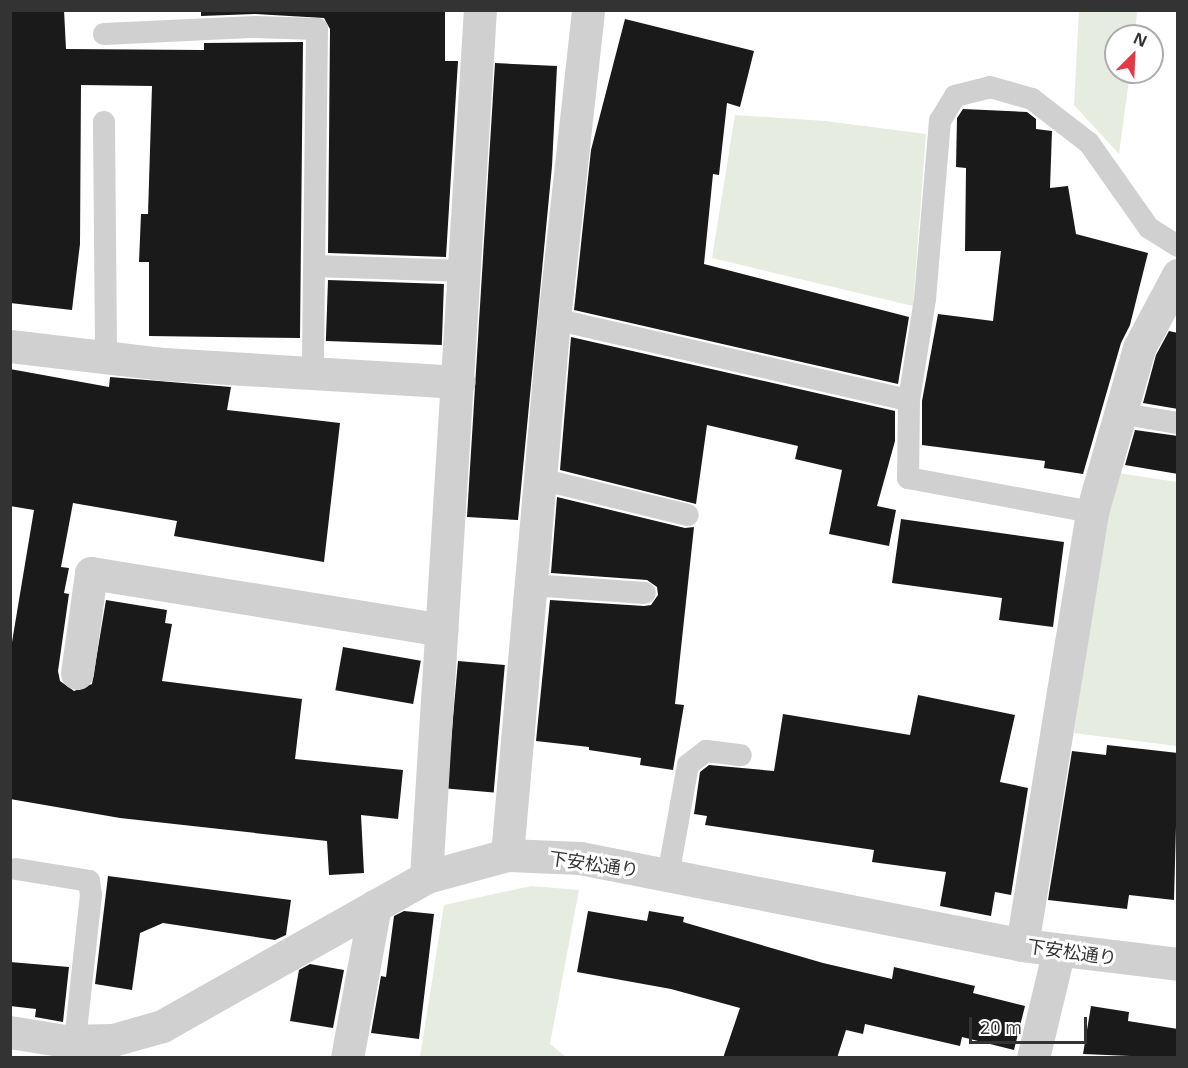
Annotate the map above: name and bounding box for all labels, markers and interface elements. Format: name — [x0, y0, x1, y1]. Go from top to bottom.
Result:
north arrow — [1104, 24, 1164, 84]
text: N — [1130, 27, 1151, 52]
street label: 下安松通り — [548, 847, 640, 881]
street label: 下安松通り — [1026, 935, 1118, 969]
scale bar — [972, 1005, 1090, 1043]
text: 20 m — [980, 1015, 1022, 1039]

